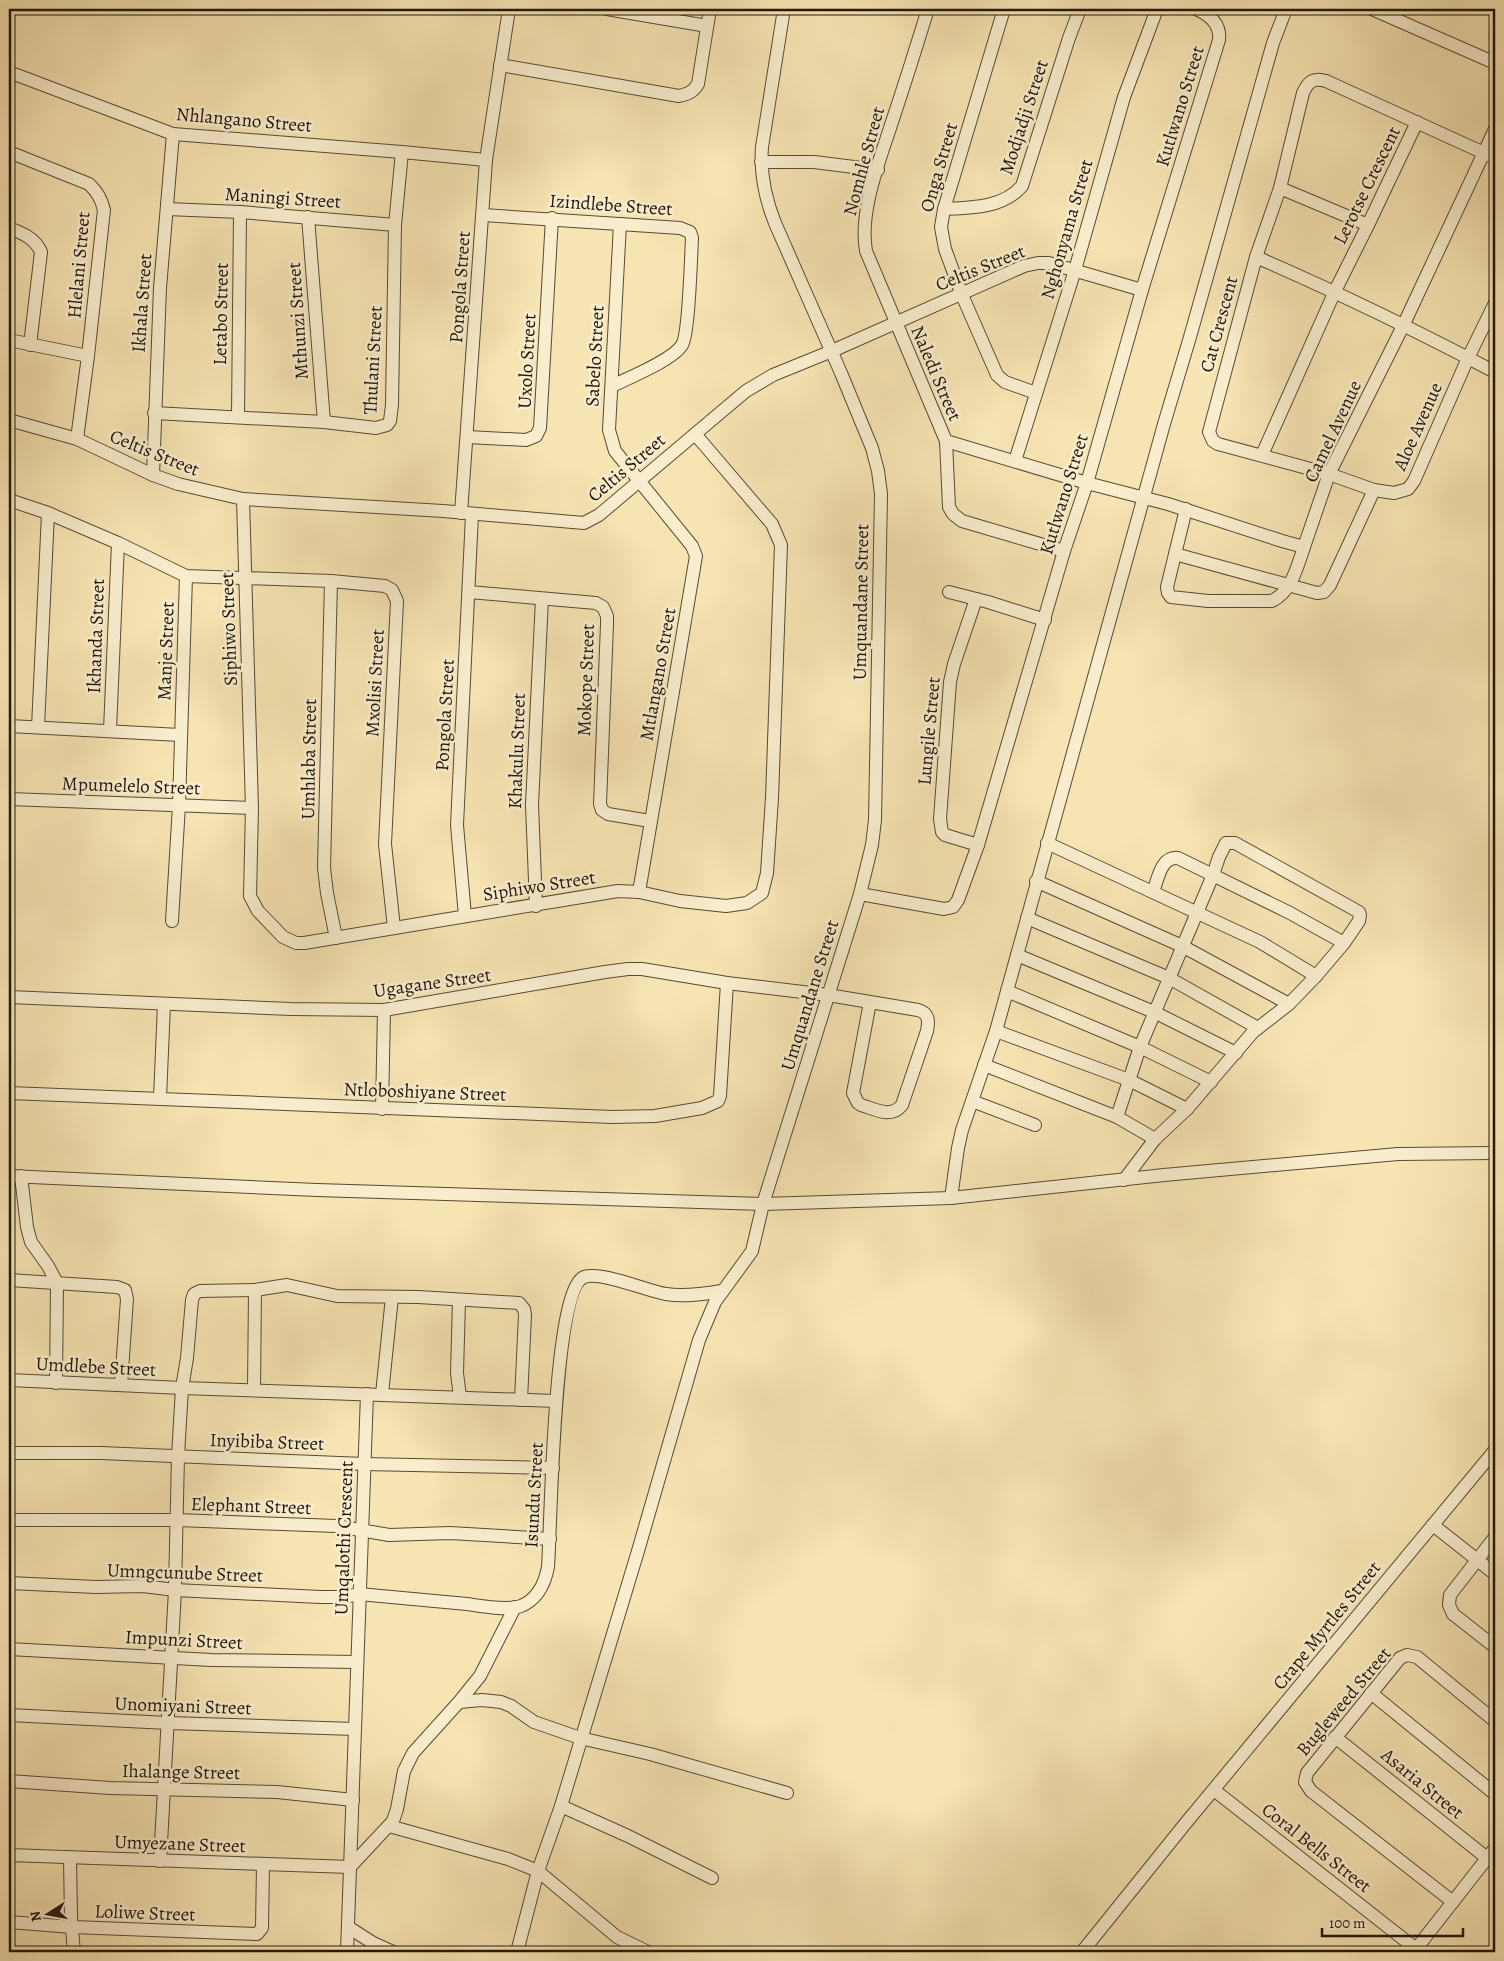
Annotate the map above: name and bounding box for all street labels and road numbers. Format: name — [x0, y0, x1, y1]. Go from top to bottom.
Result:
street label: Kutlwano Street — [1149, 43, 1211, 170]
street label: Modjadji Street — [993, 56, 1055, 178]
street label: Nhlangano Street — [175, 101, 313, 139]
street label: Nomhle Street — [837, 104, 891, 219]
street label: Onga Street — [914, 119, 964, 215]
street label: Lerotse Crescent — [1327, 122, 1407, 249]
street label: Nghonyama Street — [1035, 156, 1099, 302]
street label: Maningi Street — [224, 181, 342, 215]
street label: Izindlebe Street — [548, 188, 673, 222]
street label: Hlelani Street — [61, 211, 97, 320]
street label: Pongola Street — [443, 230, 477, 344]
street label: Celtis Street — [932, 238, 1029, 298]
street label: Ikhala Street — [126, 253, 158, 353]
street label: Mthunzi Street — [281, 261, 315, 381]
street label: Letabo Street — [207, 262, 235, 366]
street label: Cat Crescent — [1194, 273, 1244, 375]
street label: Thulani Street — [357, 305, 389, 415]
street label: Sabelo Street — [579, 305, 611, 407]
street label: Uxolo Street — [512, 313, 542, 409]
street label: Naledi Street — [904, 322, 968, 425]
street label: Camel Avenue — [1298, 376, 1368, 487]
street label: Aloe Avenue — [1387, 378, 1449, 475]
street label: Celtis Street — [106, 423, 203, 483]
street label: Celtis Street — [582, 427, 671, 508]
street label: Kutlwano Street — [1033, 431, 1095, 558]
street label: Umquandane Street — [847, 524, 875, 680]
street label: Siphiwo Street — [214, 572, 244, 686]
street label: Ikhanda Street — [81, 578, 111, 694]
street label: Manje Street — [151, 601, 181, 701]
street label: Mtlangano Street — [633, 606, 682, 743]
street label: Mokope Street — [571, 623, 601, 737]
street label: Mxolisi Street — [359, 629, 391, 738]
street label: Pongola Street — [429, 658, 461, 772]
street label: Lungile Street — [911, 676, 947, 786]
street label: Khakulu Street — [502, 693, 532, 809]
street label: Umhlaba Street — [295, 698, 323, 820]
street label: Mpumelelo Street — [61, 771, 201, 801]
street label: Siphiwo Street — [481, 864, 597, 908]
street label: Umquandane Street — [775, 917, 845, 1074]
street label: Ugagane Street — [372, 962, 493, 1004]
street label: Ntloboshiyane Street — [343, 1076, 507, 1108]
street label: Umdlebe Street — [35, 1351, 157, 1383]
street label: Inyibiba Street — [209, 1427, 325, 1457]
street label: Isundu Street — [518, 1442, 550, 1549]
street label: Umqalothi Crescent — [328, 1460, 360, 1616]
street label: Elephant Street — [190, 1491, 312, 1521]
street label: Crape Myrtles Street — [1267, 1556, 1387, 1696]
street label: Umngcunube Street — [107, 1557, 263, 1589]
street label: Impunzi Street — [124, 1624, 243, 1656]
street label: Bugleweed Street — [1290, 1642, 1397, 1762]
street label: Unomiyani Street — [114, 1691, 252, 1721]
street label: Asaria Street — [1375, 1742, 1469, 1825]
street label: Ihalange Street — [122, 1758, 240, 1786]
street label: Coral Bells Street — [1256, 1797, 1377, 1899]
street label: Umyezane Street — [114, 1829, 246, 1859]
street label: Loliwe Street — [94, 1898, 196, 1928]

